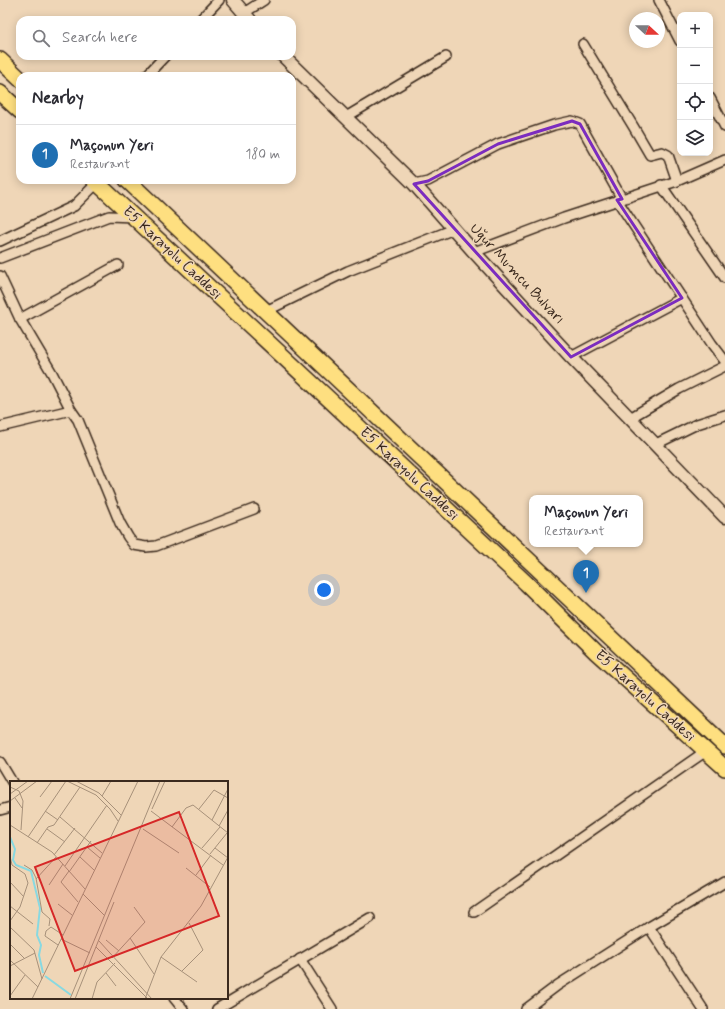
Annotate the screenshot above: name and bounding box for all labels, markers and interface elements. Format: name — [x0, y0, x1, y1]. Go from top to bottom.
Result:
north arrow — [629, 12, 665, 48]
map controls — [677, 12, 713, 156]
button: + — [677, 12, 713, 48]
search box — [16, 16, 296, 60]
icon: search — [30, 27, 52, 49]
text: Search here — [62, 28, 138, 48]
button: − — [677, 48, 713, 84]
button: locate — [677, 84, 713, 120]
text: Nearby — [32, 87, 84, 109]
button: layers — [677, 120, 713, 156]
text: Maçonun Yeri — [70, 136, 154, 156]
text: 1 — [42, 146, 48, 163]
text: 180 m — [245, 146, 280, 163]
text: Restaurant — [70, 156, 130, 173]
street label: E5 Karayolu Caddesi — [118, 202, 226, 304]
street label: Uğur Mumcu Bulvarı — [465, 219, 569, 329]
street label: E5 Karayolu Caddesi — [355, 423, 463, 525]
popup — [529, 495, 643, 547]
text: Maçonun Yeri — [544, 503, 628, 523]
text: Restaurant — [544, 523, 605, 540]
pin: 1 — [573, 560, 599, 593]
your location — [314, 580, 334, 600]
street label: E5 Karayolu Caddesi — [591, 646, 699, 746]
inset map — [10, 781, 228, 999]

